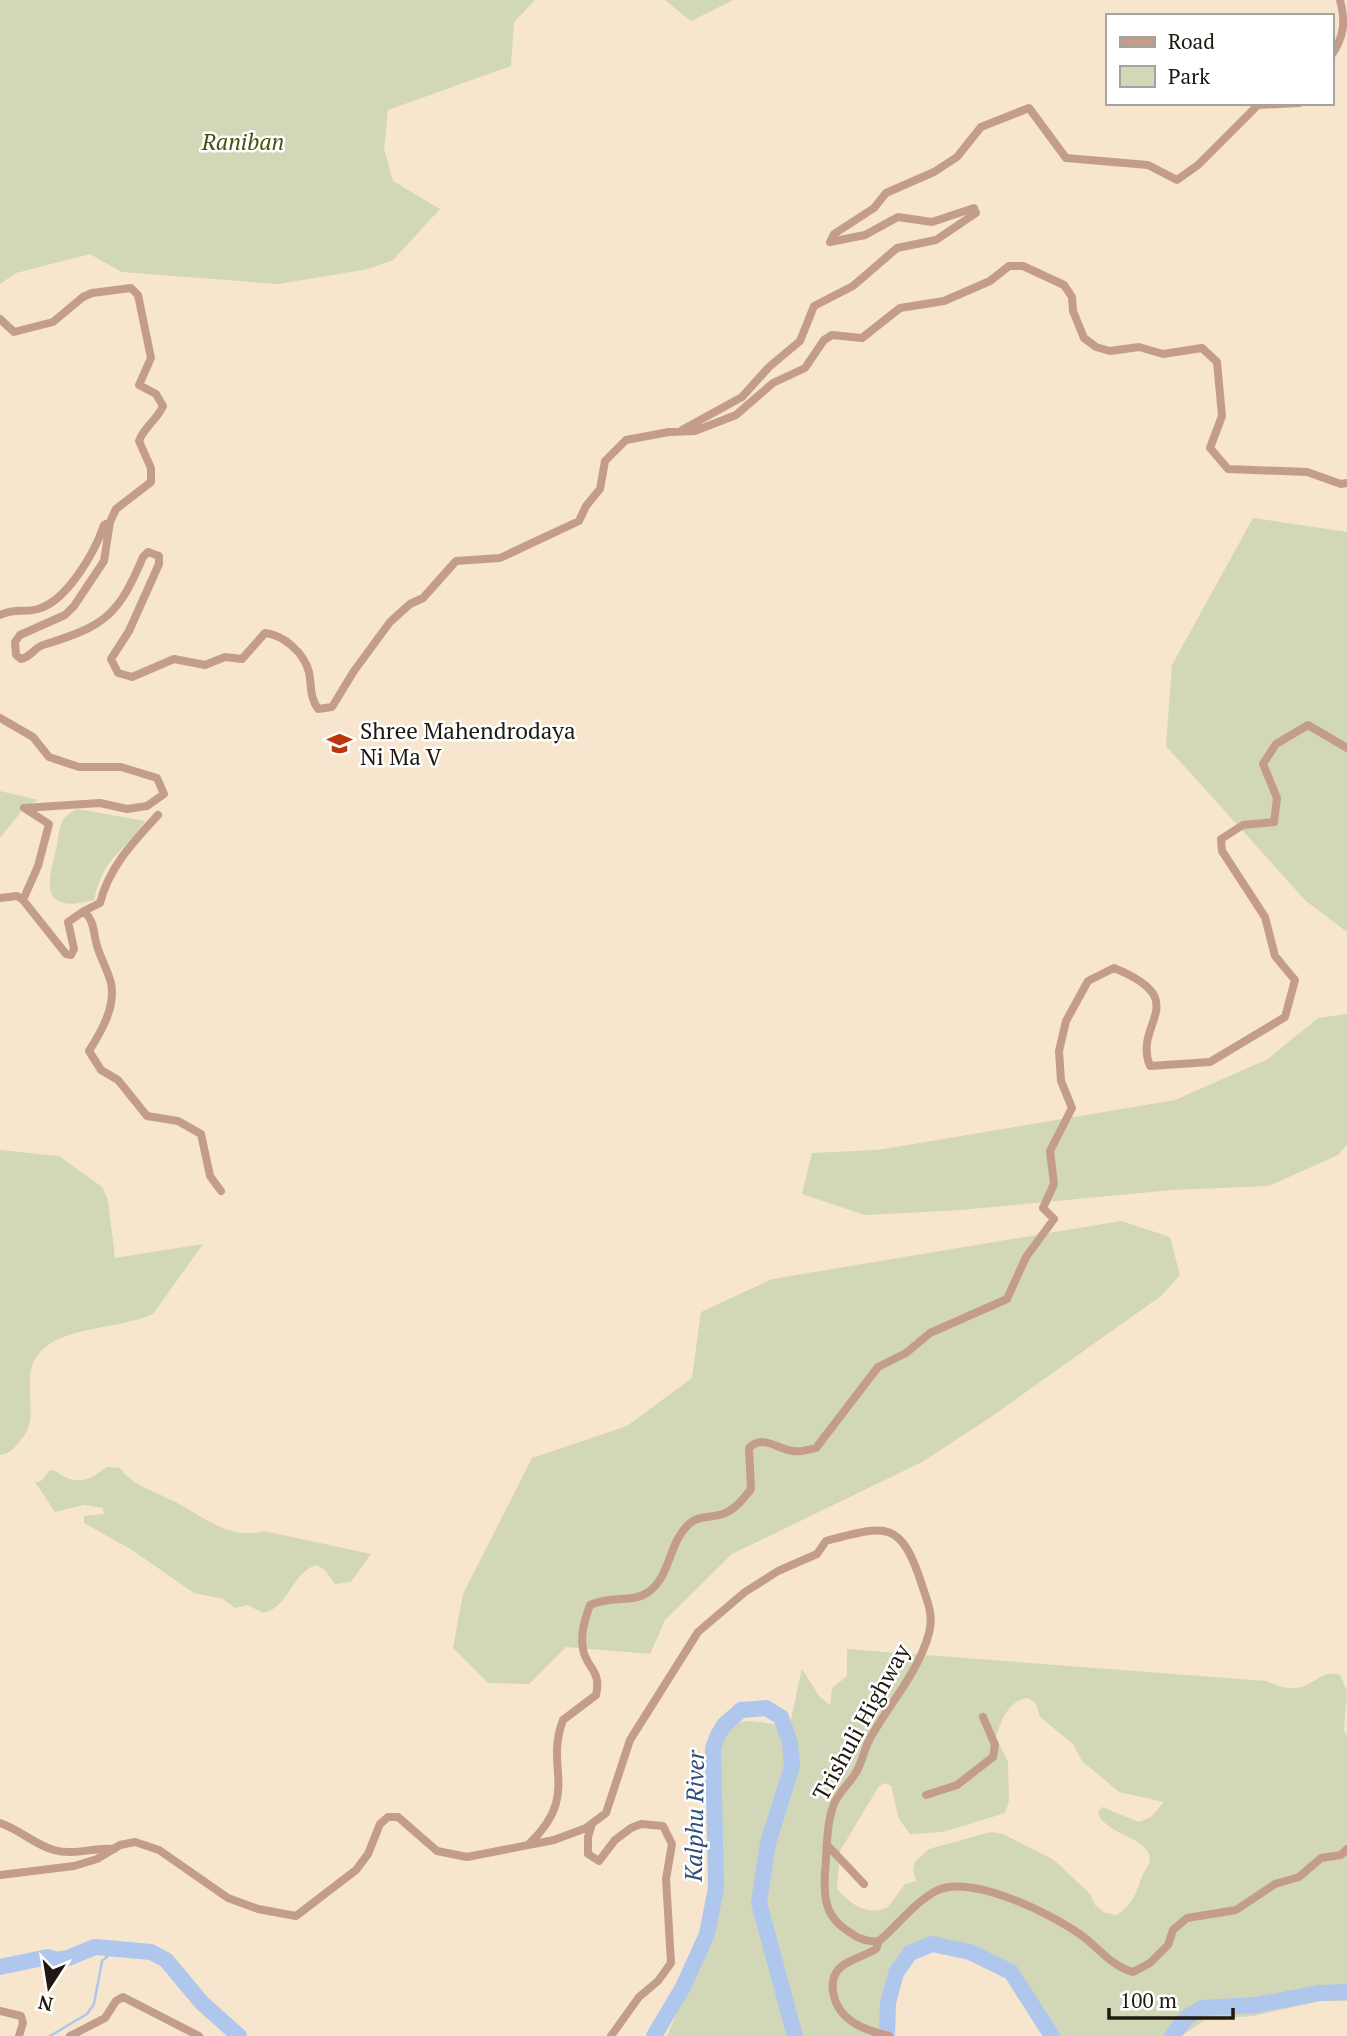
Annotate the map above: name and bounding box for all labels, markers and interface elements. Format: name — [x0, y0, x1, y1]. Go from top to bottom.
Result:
legend — [1106, 14, 1333, 105]
text: Road — [1168, 27, 1215, 55]
text: Park — [1168, 62, 1210, 90]
park label: Raniban — [201, 126, 284, 157]
place label: Shree Mahendrodaya Ni Ma V — [360, 715, 576, 772]
school or university icon: Shree Mahendrodaya Ni Ma V — [326, 729, 354, 757]
street label: Trishuli Highway — [805, 1638, 917, 1806]
water label: Kalphu River — [677, 1748, 711, 1883]
north arrow — [14, 1952, 84, 2022]
scale bar — [1109, 1976, 1233, 2020]
text: 100 m — [1120, 1986, 1177, 2014]
text: N — [35, 1990, 55, 2018]

